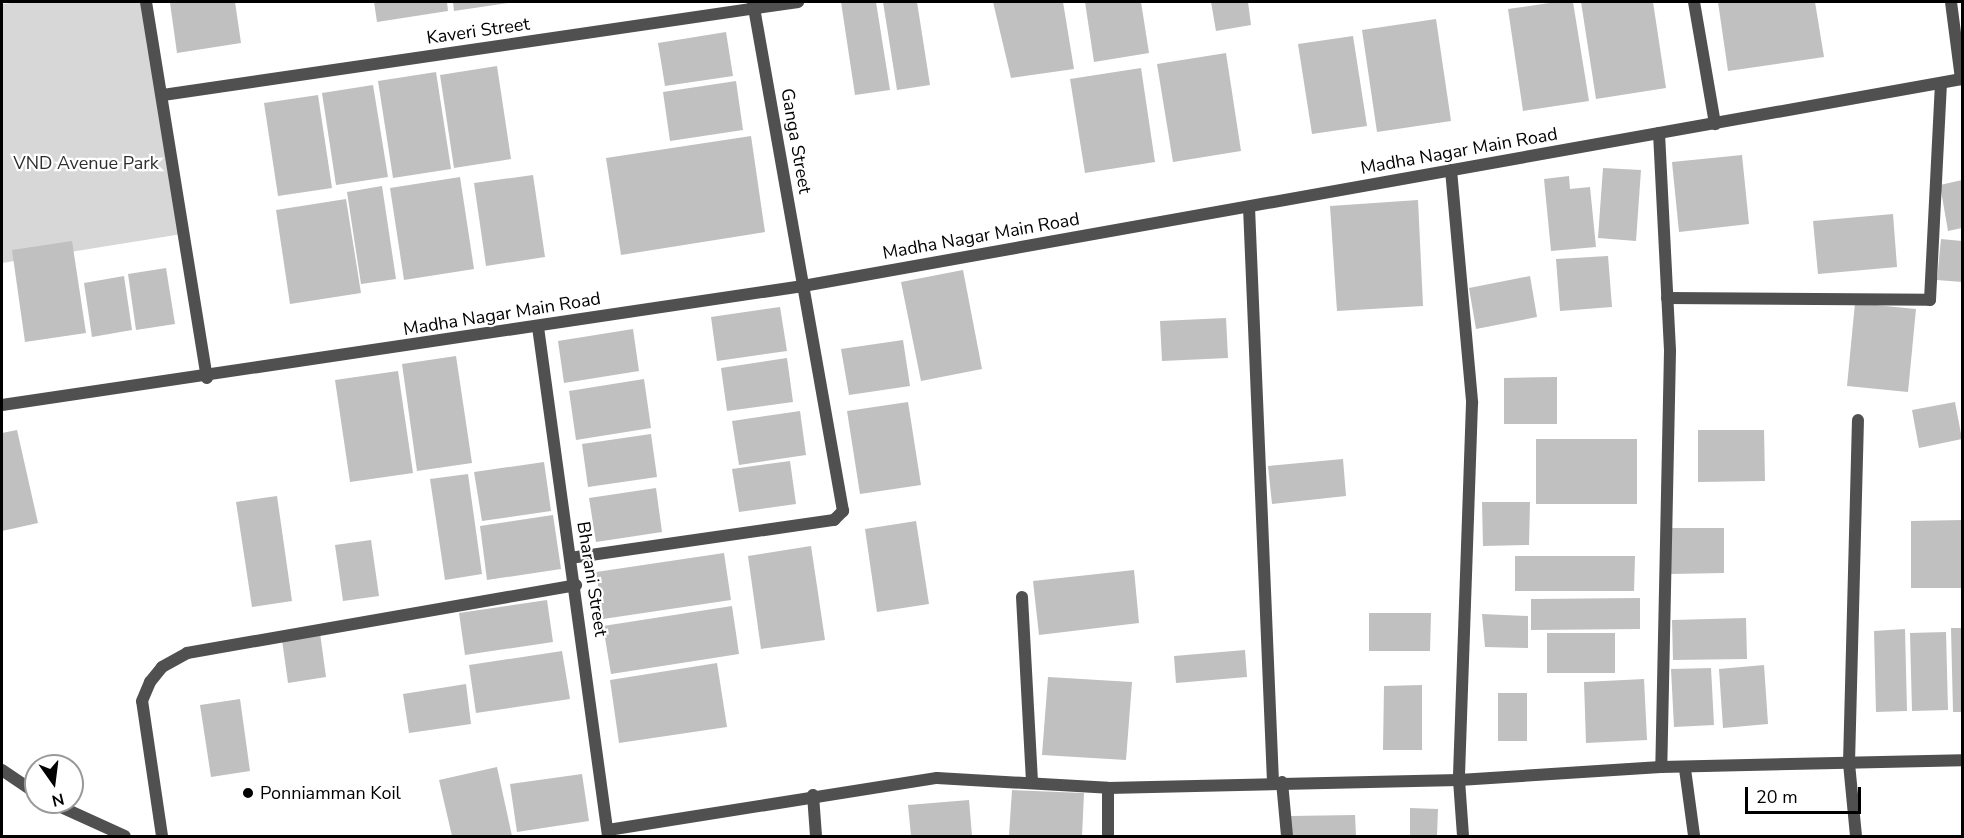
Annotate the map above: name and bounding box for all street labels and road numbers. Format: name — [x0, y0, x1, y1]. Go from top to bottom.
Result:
street label: Kaveri Street — [425, 13, 531, 49]
street label: Ganga Street — [776, 87, 816, 195]
street label: Madha Nagar Main Road — [1359, 123, 1559, 179]
street label: Madha Nagar Main Road — [881, 208, 1081, 264]
street label: Madha Nagar Main Road — [402, 288, 602, 340]
street label: Bharani Street — [572, 520, 612, 638]

